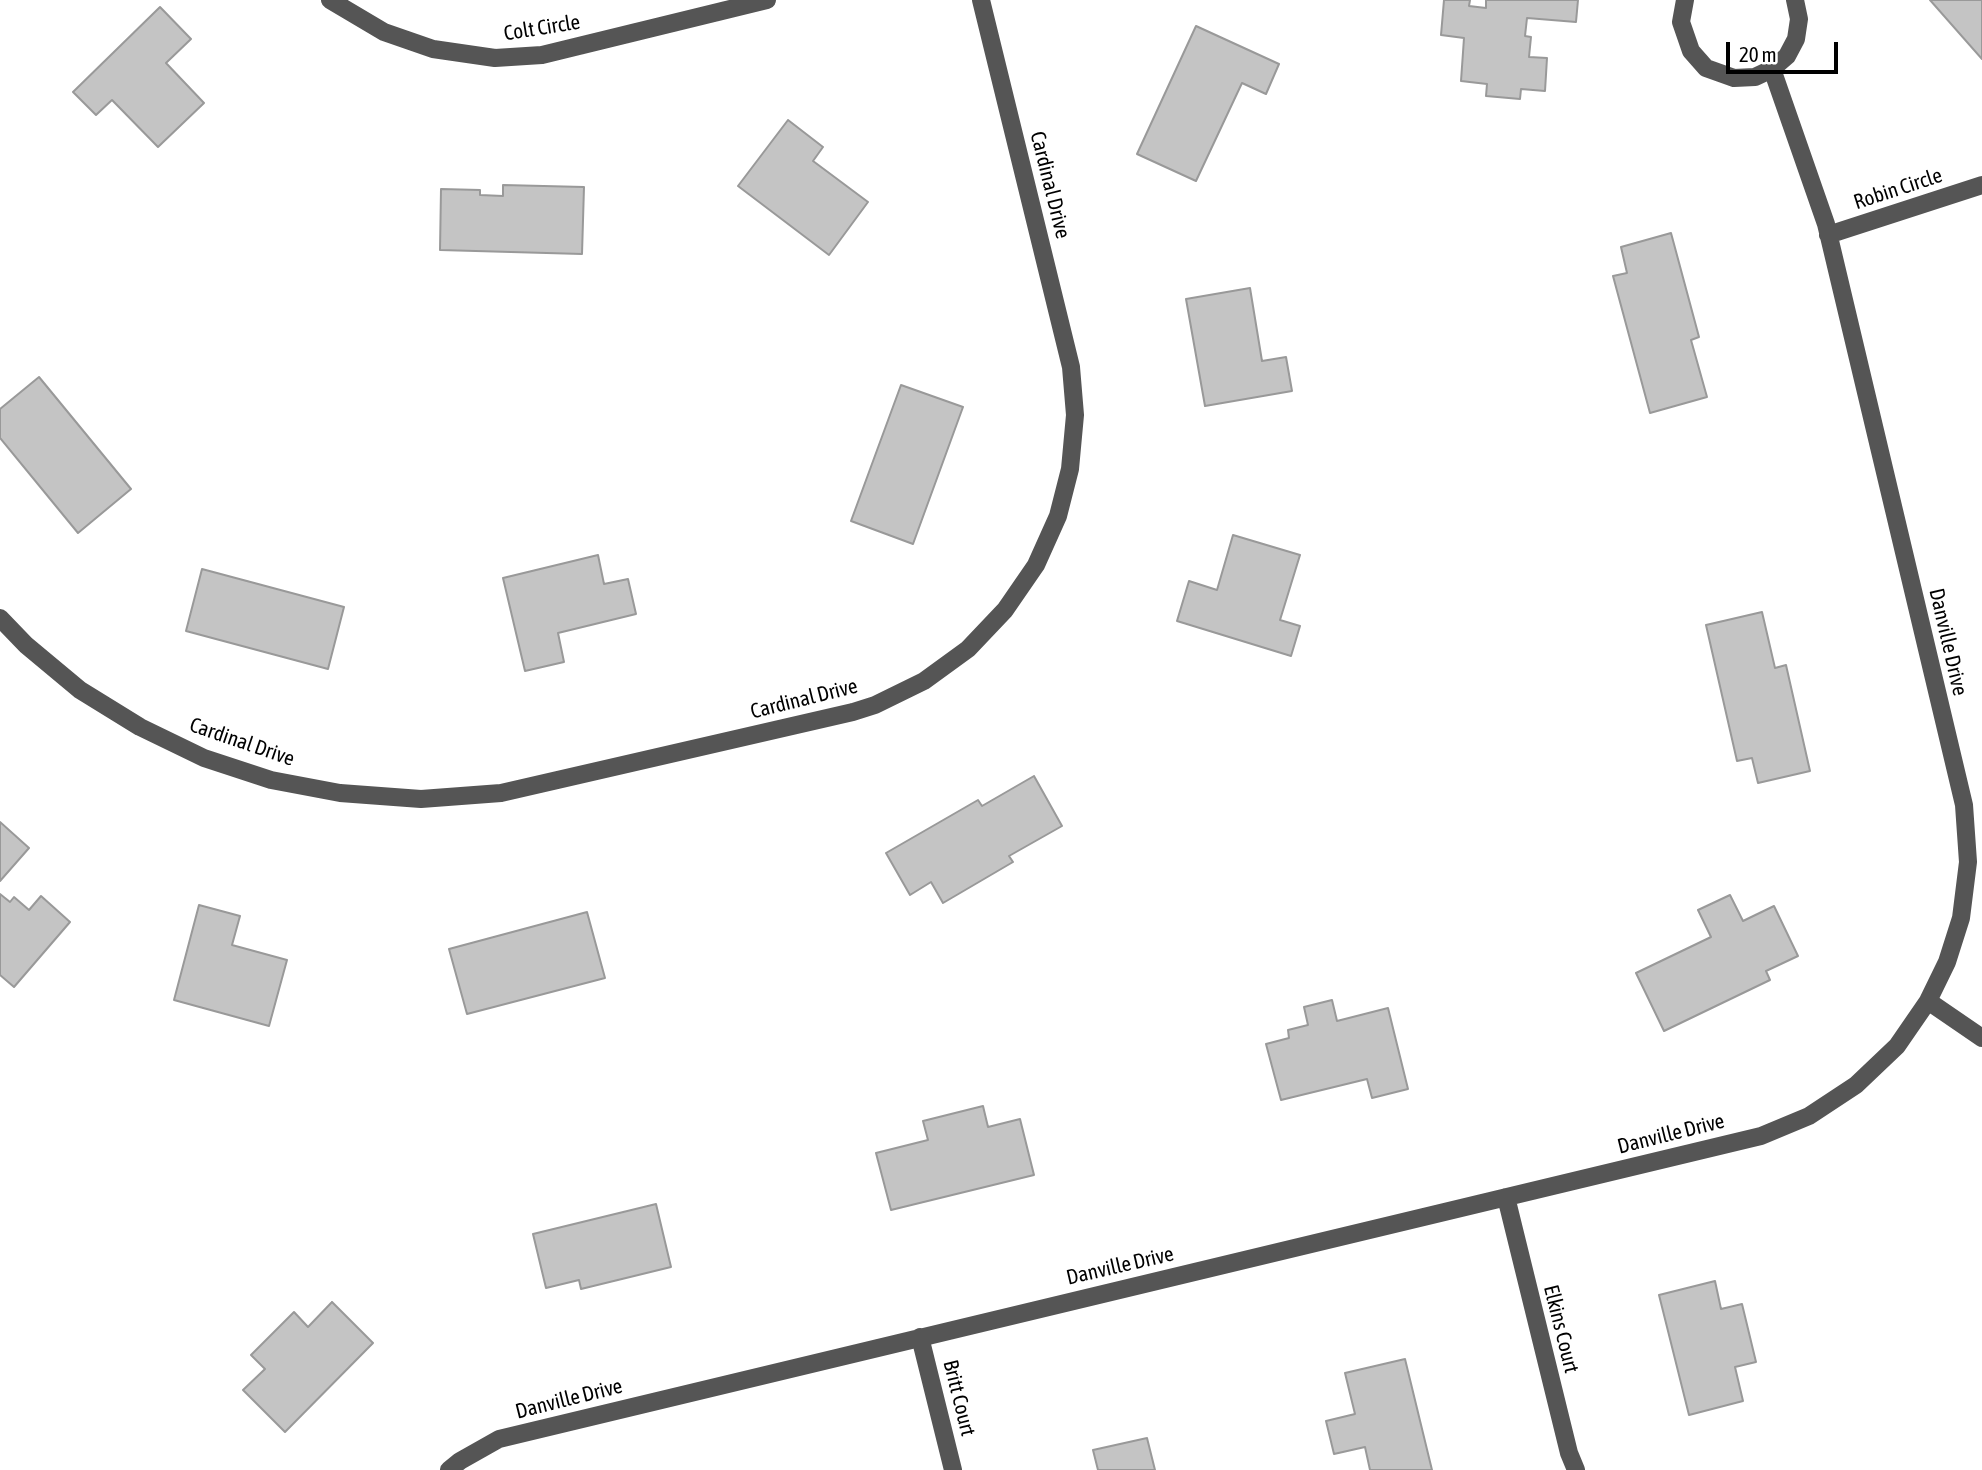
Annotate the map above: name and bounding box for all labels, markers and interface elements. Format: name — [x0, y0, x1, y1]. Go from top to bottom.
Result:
street label: Colt Circle — [502, 10, 582, 46]
scale bar — [1730, 28, 1842, 72]
text: 20 m — [1739, 42, 1777, 66]
street label: Cardinal Drive — [1025, 129, 1075, 241]
street label: Robin Circle — [1851, 163, 1945, 215]
street label: Danville Drive — [1923, 586, 1973, 698]
street label: Cardinal Drive — [748, 674, 860, 724]
street label: Cardinal Drive — [186, 712, 298, 772]
street label: Danville Drive — [1615, 1109, 1727, 1159]
street label: Danville Drive — [1064, 1241, 1176, 1291]
street label: Elkins Court — [1538, 1282, 1584, 1376]
street label: Britt Court — [937, 1357, 981, 1439]
street label: Danville Drive — [513, 1374, 625, 1424]

